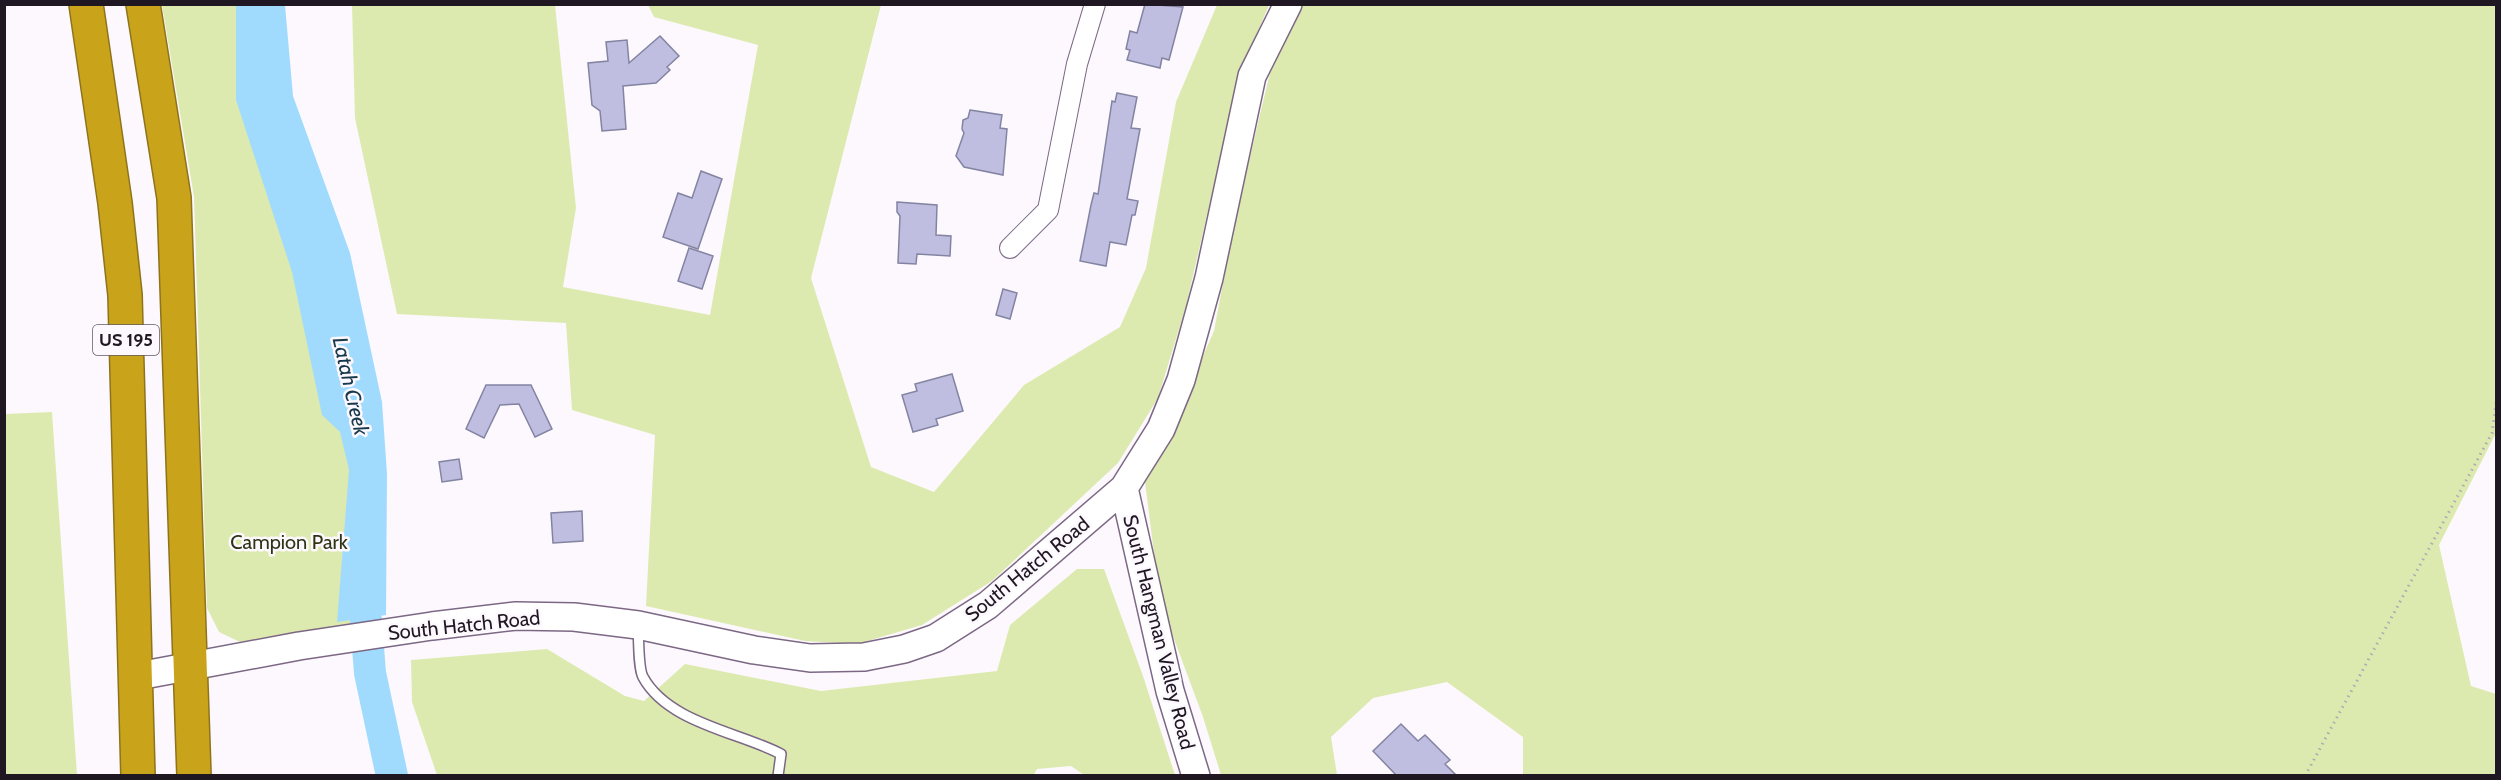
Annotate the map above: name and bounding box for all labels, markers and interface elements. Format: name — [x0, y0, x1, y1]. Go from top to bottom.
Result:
road number: US 195 — [93, 325, 159, 355]
water label: Latah Creek — [328, 334, 375, 439]
street label: South Hatch Road — [960, 512, 1094, 626]
street label: South Hangman Valley Road — [1118, 512, 1200, 752]
park label: Campion Park — [230, 530, 348, 554]
street label: South Hatch Road — [387, 605, 541, 645]

